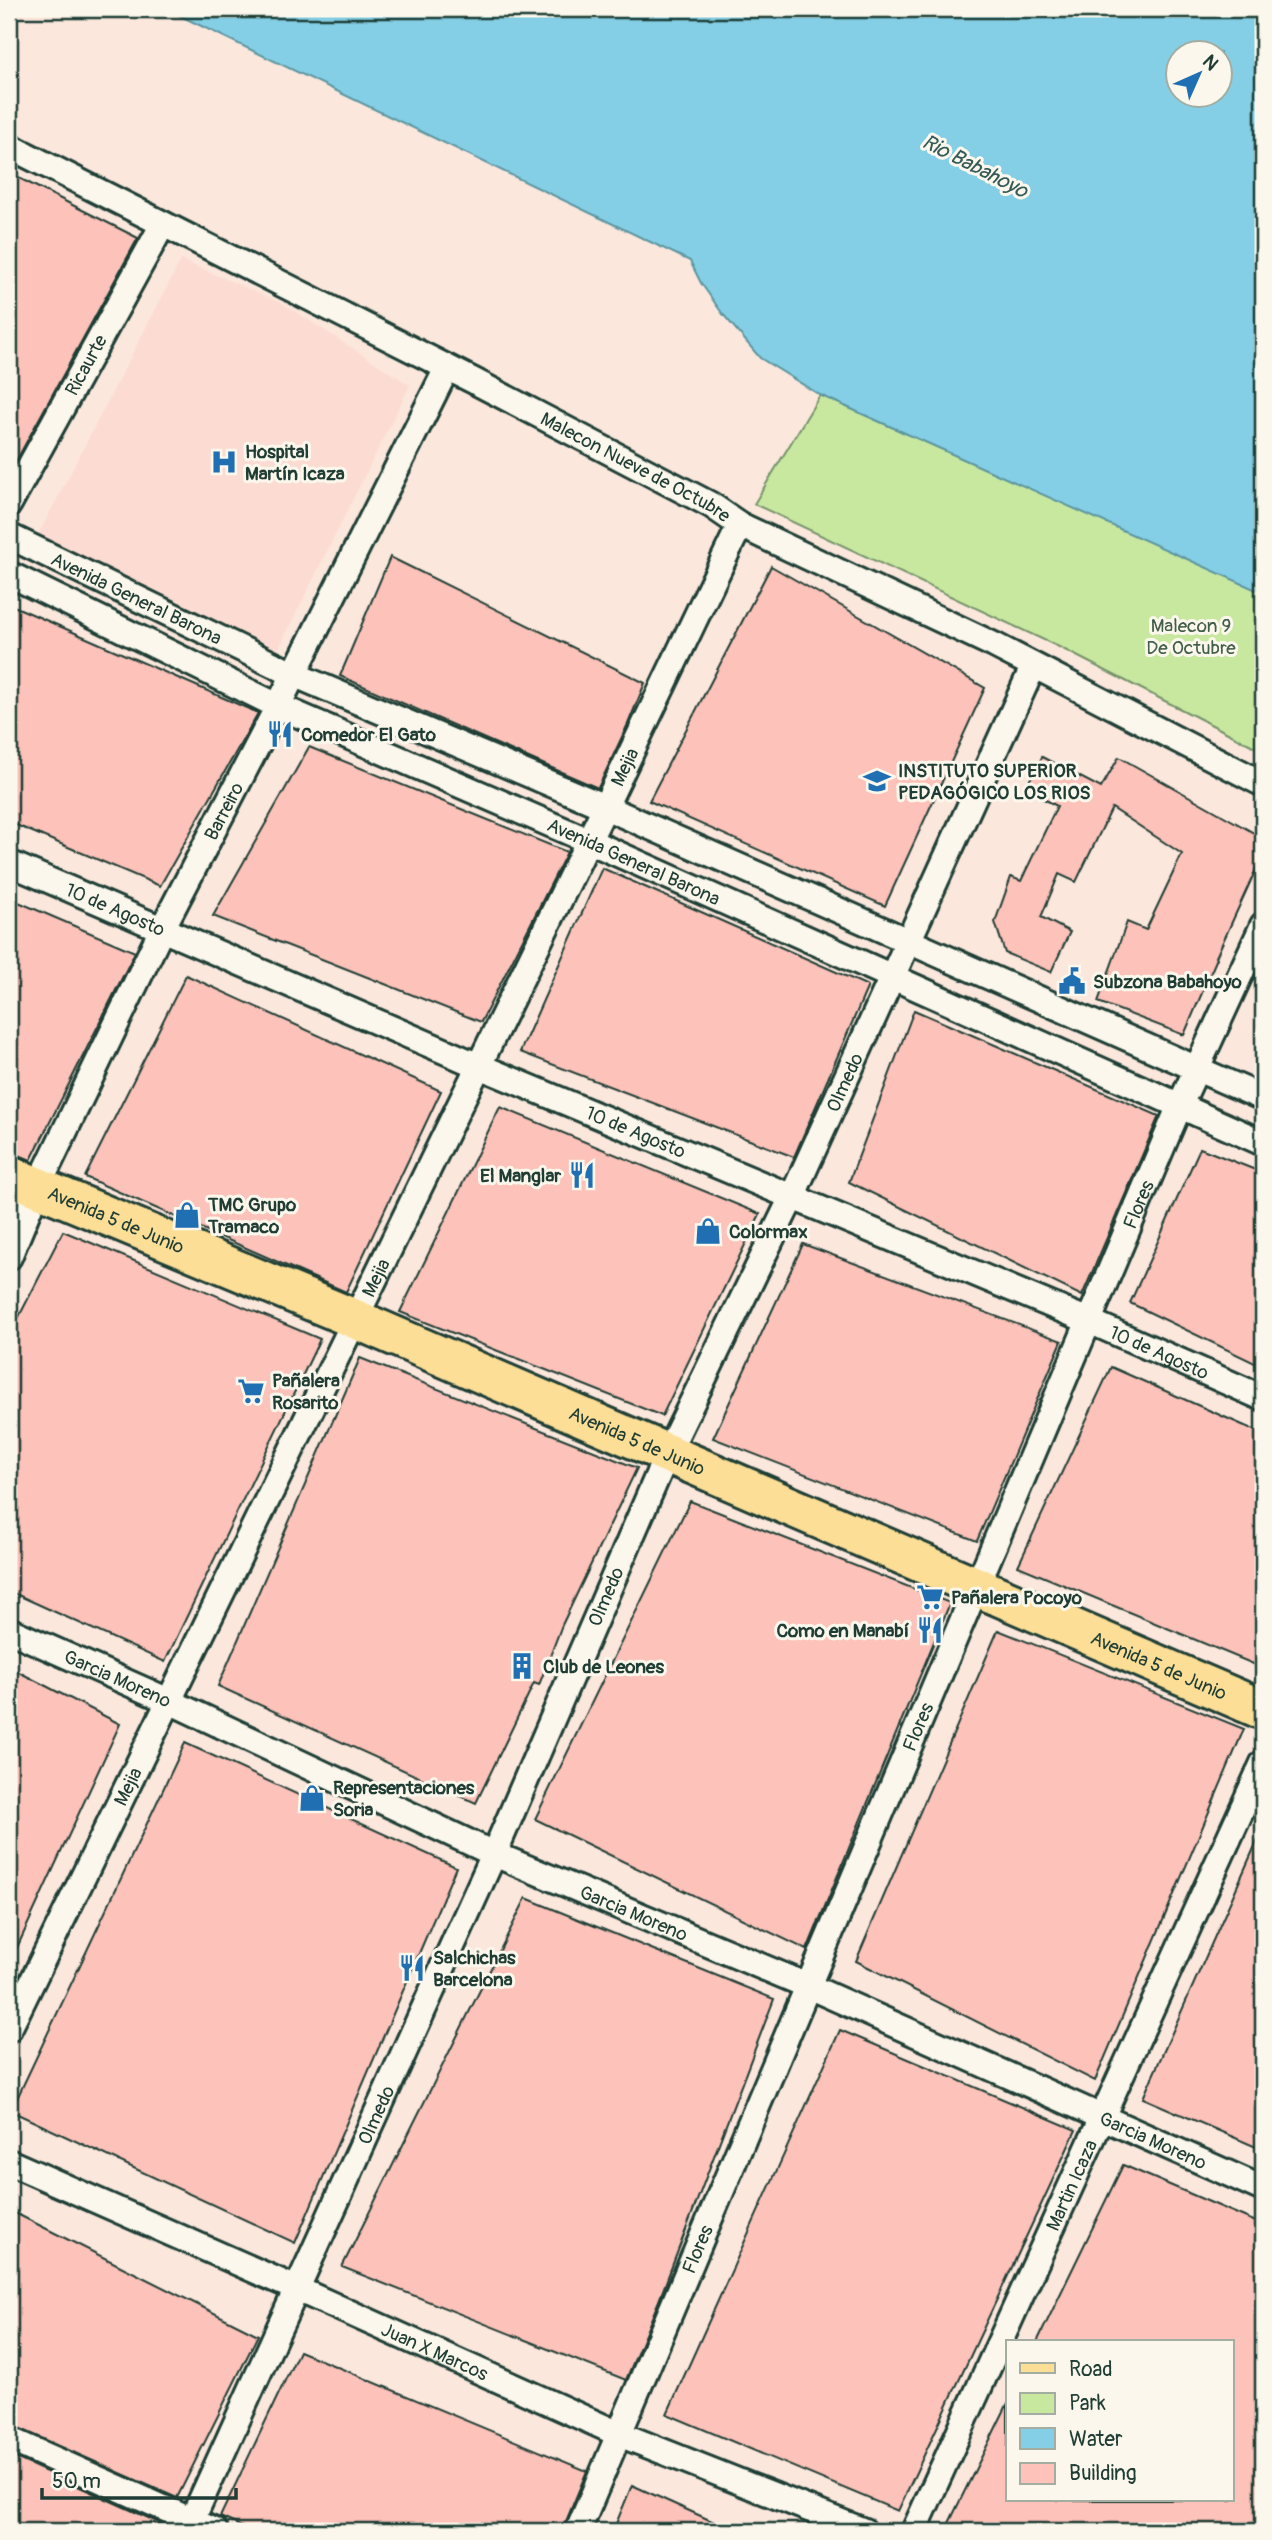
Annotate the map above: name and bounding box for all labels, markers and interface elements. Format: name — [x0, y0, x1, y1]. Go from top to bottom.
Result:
north arrow — [1164, 38, 1234, 108]
text: N — [1197, 50, 1223, 76]
water label: Rio Babahoyo — [917, 128, 1034, 205]
street label: Ricaurte — [60, 330, 113, 400]
street label: Malecon Nueve de Octubre — [536, 407, 735, 528]
place label: Hospital Martín Icaza — [245, 440, 345, 486]
hospital icon: Hospital Martín Icaza — [209, 447, 239, 477]
street label: Avenida General Barona — [47, 547, 226, 651]
park label: Malecon 9 De Octubre — [1146, 614, 1236, 660]
restaurant icon: Comedor El Gato — [265, 719, 295, 749]
place label: Comedor El Gato — [301, 723, 437, 747]
street label: Mejia — [606, 744, 645, 790]
place label: INSTITUTO SUPERIOR PEDAGÓGICO LOS RIOS — [898, 759, 1091, 805]
school or university icon: INSTITUTO SUPERIOR PEDAGÓGICO LOS RIOS — [862, 766, 892, 796]
street label: Barreiro — [199, 778, 249, 845]
street label: Avenida General Barona — [543, 813, 724, 911]
street label: 10 de Agosto — [62, 878, 169, 942]
public building icon: Subzona Babahoyo — [1057, 966, 1087, 996]
place label: Subzona Babahoyo — [1093, 970, 1243, 994]
street label: Olmedo — [821, 1049, 869, 1116]
street label: 10 de Agosto — [582, 1101, 689, 1164]
restaurant icon: El Manglar — [567, 1160, 597, 1190]
place label: El Manglar — [480, 1164, 561, 1188]
street label: Flores — [1118, 1176, 1160, 1233]
street label: Avenida 5 de Junio — [44, 1181, 188, 1260]
place label: TMC Grupo Tramaco — [207, 1193, 297, 1239]
shop icon: TMC Grupo Tramaco — [172, 1200, 202, 1230]
shop icon: Colormax — [693, 1216, 723, 1246]
place label: Colormax — [729, 1220, 808, 1244]
street label: Mejia — [357, 1255, 396, 1301]
street label: 10 de Agosto — [1106, 1321, 1212, 1385]
place label: Pañalera Rosarito — [272, 1369, 340, 1415]
supermarket icon: Pañalera Rosarito — [236, 1376, 266, 1406]
street label: Avenida 5 de Junio — [565, 1402, 708, 1481]
street label: Olmedo — [583, 1564, 630, 1630]
supermarket icon: Pañalera Pocoyo — [915, 1582, 945, 1612]
place label: Pañalera Pocoyo — [951, 1586, 1083, 1610]
restaurant icon: Como en Manabí — [915, 1615, 945, 1645]
place label: Como en Manabí — [776, 1619, 910, 1643]
street label: Avenida 5 de Junio — [1087, 1626, 1230, 1706]
street label: Garcia Moreno — [60, 1645, 175, 1713]
building icon: Club de Leones — [507, 1651, 537, 1681]
place label: Club de Leones — [543, 1655, 664, 1679]
street label: Flores — [898, 1699, 940, 1755]
street label: Mejia — [109, 1764, 148, 1810]
place label: Representaciones Soria — [333, 1776, 475, 1822]
shop icon: Representaciones Soria — [297, 1783, 327, 1813]
street label: Garcia Moreno — [576, 1880, 691, 1947]
place label: Salchichas Barcelona — [433, 1946, 516, 1992]
restaurant icon: Salchichas Barcelona — [397, 1953, 427, 1983]
street label: Olmedo — [353, 2082, 400, 2148]
street label: Garcia Moreno — [1096, 2107, 1210, 2175]
street label: Martin Icaza — [1041, 2136, 1103, 2235]
street label: Flores — [677, 2221, 719, 2277]
street label: Juan X Marcos — [377, 2318, 492, 2387]
legend — [1006, 2340, 1234, 2502]
text: Road — [1069, 2356, 1113, 2383]
text: Park — [1069, 2390, 1106, 2417]
text: Water — [1069, 2426, 1123, 2453]
scale bar — [42, 2456, 236, 2500]
text: Building — [1069, 2460, 1136, 2487]
text: 50 m — [52, 2468, 101, 2495]

